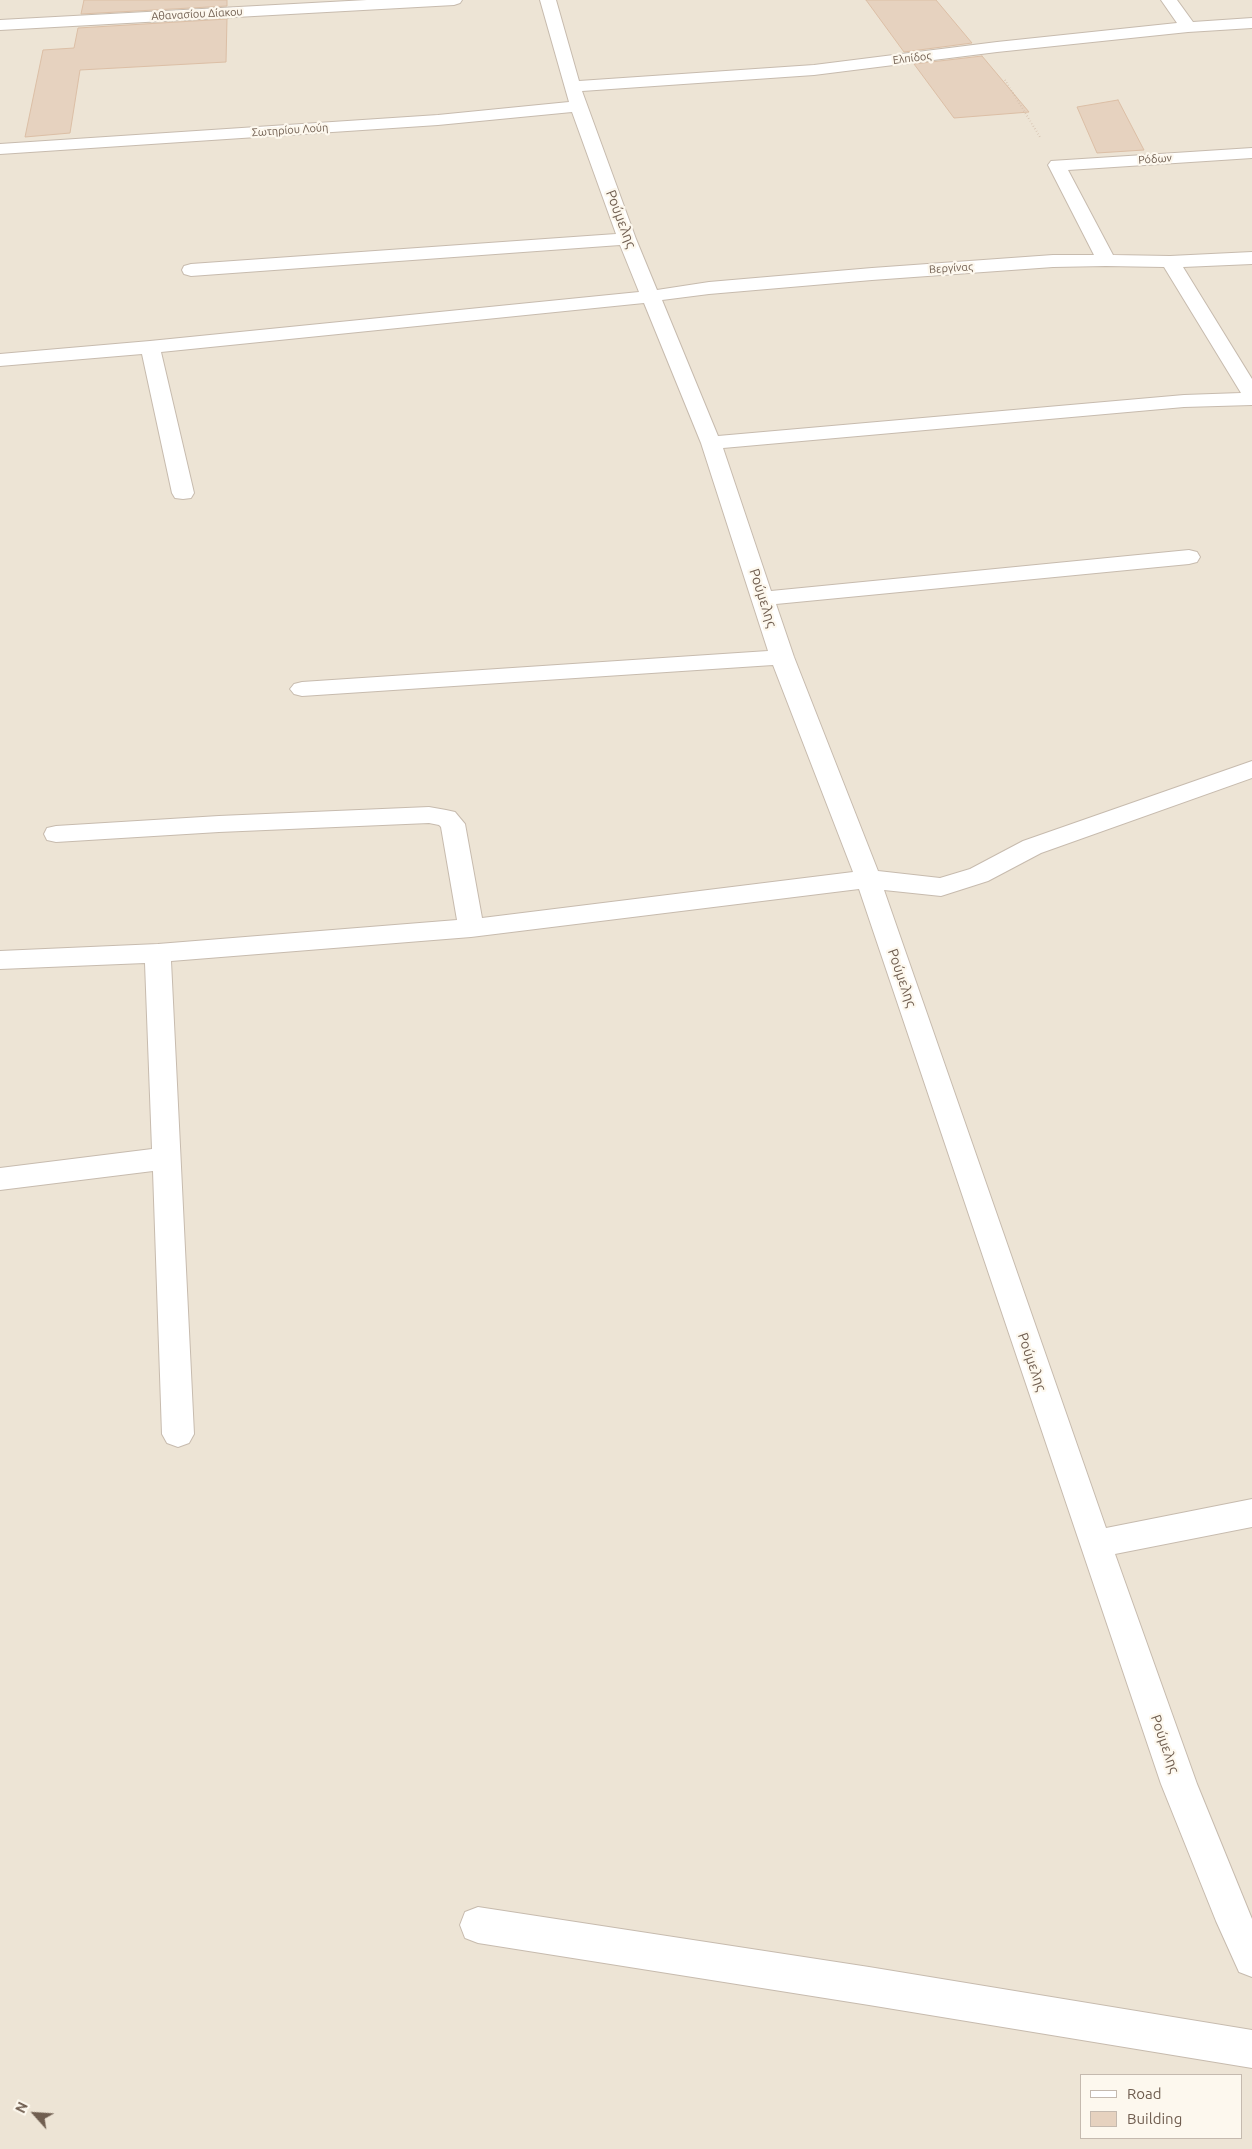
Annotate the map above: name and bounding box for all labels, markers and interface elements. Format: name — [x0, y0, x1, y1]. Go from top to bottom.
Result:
street label: Αθανασίου Δίακου — [151, 5, 243, 23]
street label: Ελπίδος — [892, 49, 932, 67]
street label: Σωτηρίου Λούη — [251, 121, 329, 139]
street label: Ρόδων — [1138, 151, 1172, 167]
street label: Ρούμελης — [602, 187, 640, 251]
street label: Βεργίνας — [929, 260, 973, 276]
street label: Ρούμελης — [746, 566, 780, 630]
street label: Ρούμελης — [884, 946, 920, 1010]
street label: Ρούμελης — [1014, 1330, 1050, 1394]
street label: Ρούμελης — [1147, 1712, 1183, 1776]
legend — [1080, 2074, 1242, 2139]
text: Road — [1127, 2085, 1162, 2102]
north arrow — [10, 2089, 60, 2139]
text: N — [12, 2099, 31, 2116]
text: Building — [1127, 2110, 1182, 2127]

